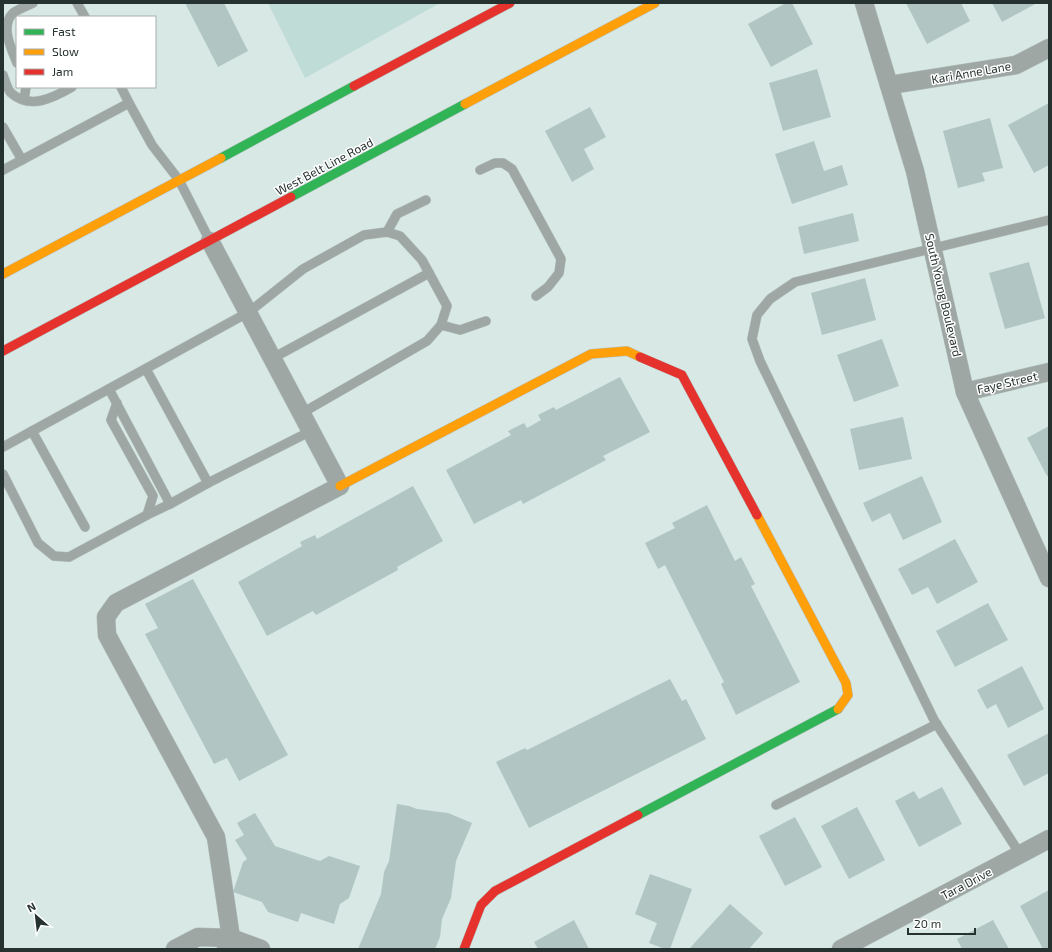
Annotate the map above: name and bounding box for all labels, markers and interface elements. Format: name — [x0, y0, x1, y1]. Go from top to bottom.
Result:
legend — [16, 16, 156, 88]
text: Fast — [52, 24, 76, 38]
text: Slow — [52, 44, 79, 58]
street label: Kari Anne Lane — [930, 58, 1012, 86]
text: Jam — [52, 64, 73, 78]
street label: West Belt Line Road — [273, 134, 375, 198]
street label: South Young Boulevard — [923, 232, 965, 358]
street label: Faye Street — [975, 368, 1039, 396]
street label: Tara Drive — [938, 864, 994, 902]
north arrow — [16, 896, 56, 936]
text: N — [25, 899, 38, 914]
scale bar — [908, 910, 975, 936]
text: 20 m — [914, 916, 941, 930]

